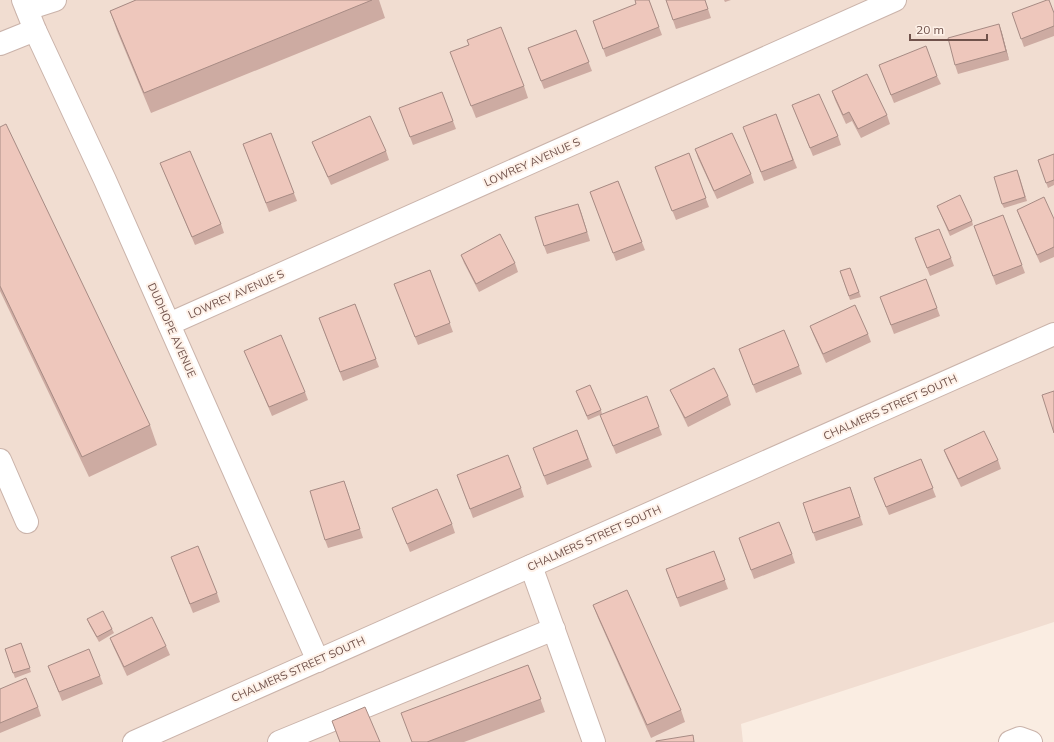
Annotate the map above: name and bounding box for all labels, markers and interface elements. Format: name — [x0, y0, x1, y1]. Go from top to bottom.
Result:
scale bar — [910, 16, 987, 42]
text: 20 m — [916, 22, 944, 37]
street label: LOWREY AVENUE S — [482, 134, 582, 189]
street label: LOWREY AVENUE S — [186, 266, 286, 321]
street label: DUDHOPE AVENUE — [145, 280, 199, 380]
street label: CHALMERS STREET SOUTH — [821, 371, 959, 443]
street label: CHALMERS STREET SOUTH — [525, 502, 663, 574]
street label: CHALMERS STREET SOUTH — [229, 633, 367, 705]

